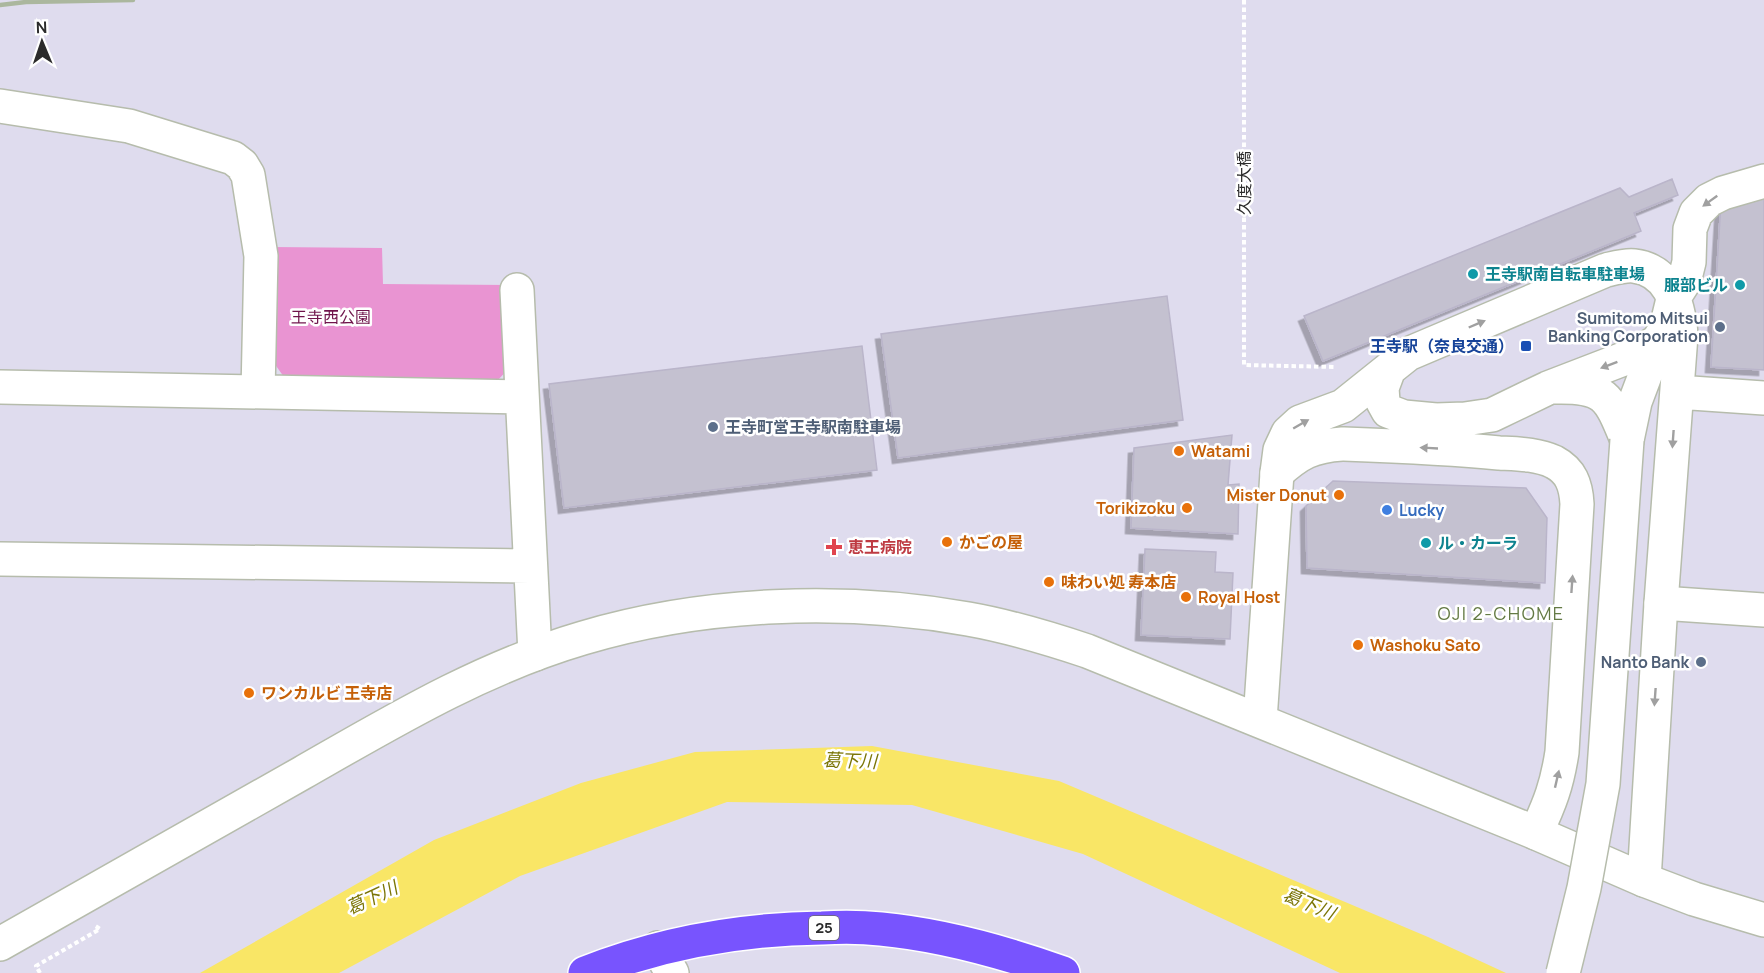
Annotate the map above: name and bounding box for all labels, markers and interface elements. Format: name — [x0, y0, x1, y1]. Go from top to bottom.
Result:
north arrow — [12, 12, 72, 72]
text: N — [35, 16, 48, 38]
street label: 久度大橋 — [1233, 151, 1255, 215]
one-way arrow — [1702, 195, 1718, 207]
place label: 王寺駅南自転車駐車場 — [1485, 263, 1645, 285]
marker: 王寺駅南自転車駐車場 — [1466, 267, 1480, 281]
place label: 服部ビル — [1664, 274, 1728, 296]
marker: 服部ビル — [1733, 278, 1747, 292]
park label: 王寺西公園 — [291, 306, 371, 328]
place label: Sumitomo Mitsui Banking Corporation — [1548, 307, 1708, 347]
one-way arrow — [1469, 319, 1487, 329]
marker: Sumitomo Mitsui Banking Corporation — [1713, 320, 1727, 334]
place label: 王寺駅（奈良交通） — [1370, 335, 1514, 357]
marker: 王寺駅（奈良交通） — [1519, 339, 1533, 353]
one-way arrow — [1599, 360, 1617, 370]
place label: 王寺町営王寺駅南駐車場 — [725, 416, 901, 438]
one-way arrow — [1293, 418, 1309, 429]
marker: 王寺町営王寺駅南駐車場 — [706, 420, 720, 434]
one-way arrow — [1668, 430, 1678, 449]
place label: Watami — [1191, 440, 1250, 462]
marker: Watami — [1172, 444, 1186, 458]
one-way arrow — [1420, 444, 1439, 453]
place label: Mister Donut — [1226, 484, 1327, 506]
marker: Mister Donut — [1332, 488, 1346, 502]
place label: Torikizoku — [1096, 497, 1175, 519]
place label: Lucky — [1399, 499, 1444, 521]
marker: Torikizoku — [1180, 501, 1194, 515]
marker: Lucky — [1380, 503, 1394, 517]
place label: かごの屋 — [959, 531, 1023, 553]
place label: ル・カーラ — [1438, 532, 1518, 554]
marker: かごの屋 — [940, 535, 954, 549]
place label: 恵王病院 — [848, 536, 912, 558]
marker: ル・カーラ — [1419, 536, 1433, 550]
marker: 恵王病院 — [825, 538, 843, 556]
place label: 味わい処 寿本店 — [1061, 571, 1176, 593]
marker: 味わい処 寿本店 — [1042, 575, 1056, 589]
one-way arrow — [1567, 575, 1577, 594]
place label: Royal Host — [1198, 586, 1281, 608]
marker: Royal Host — [1179, 590, 1193, 604]
district label: OJI 2-CHOME — [1437, 601, 1565, 625]
place label: Washoku Sato — [1370, 634, 1481, 656]
marker: Washoku Sato — [1351, 638, 1365, 652]
place label: Nanto Bank — [1601, 651, 1689, 673]
marker: Nanto Bank — [1694, 655, 1708, 669]
place label: ワンカルビ 王寺店 — [261, 682, 392, 704]
marker: ワンカルビ 王寺店 — [242, 686, 256, 700]
one-way arrow — [1651, 687, 1660, 706]
water label: 葛下川 — [823, 747, 879, 773]
one-way arrow — [1553, 769, 1562, 788]
water label: 葛下川 — [342, 874, 403, 919]
water label: 葛下川 — [1280, 881, 1341, 925]
road number: 25 — [809, 916, 839, 940]

